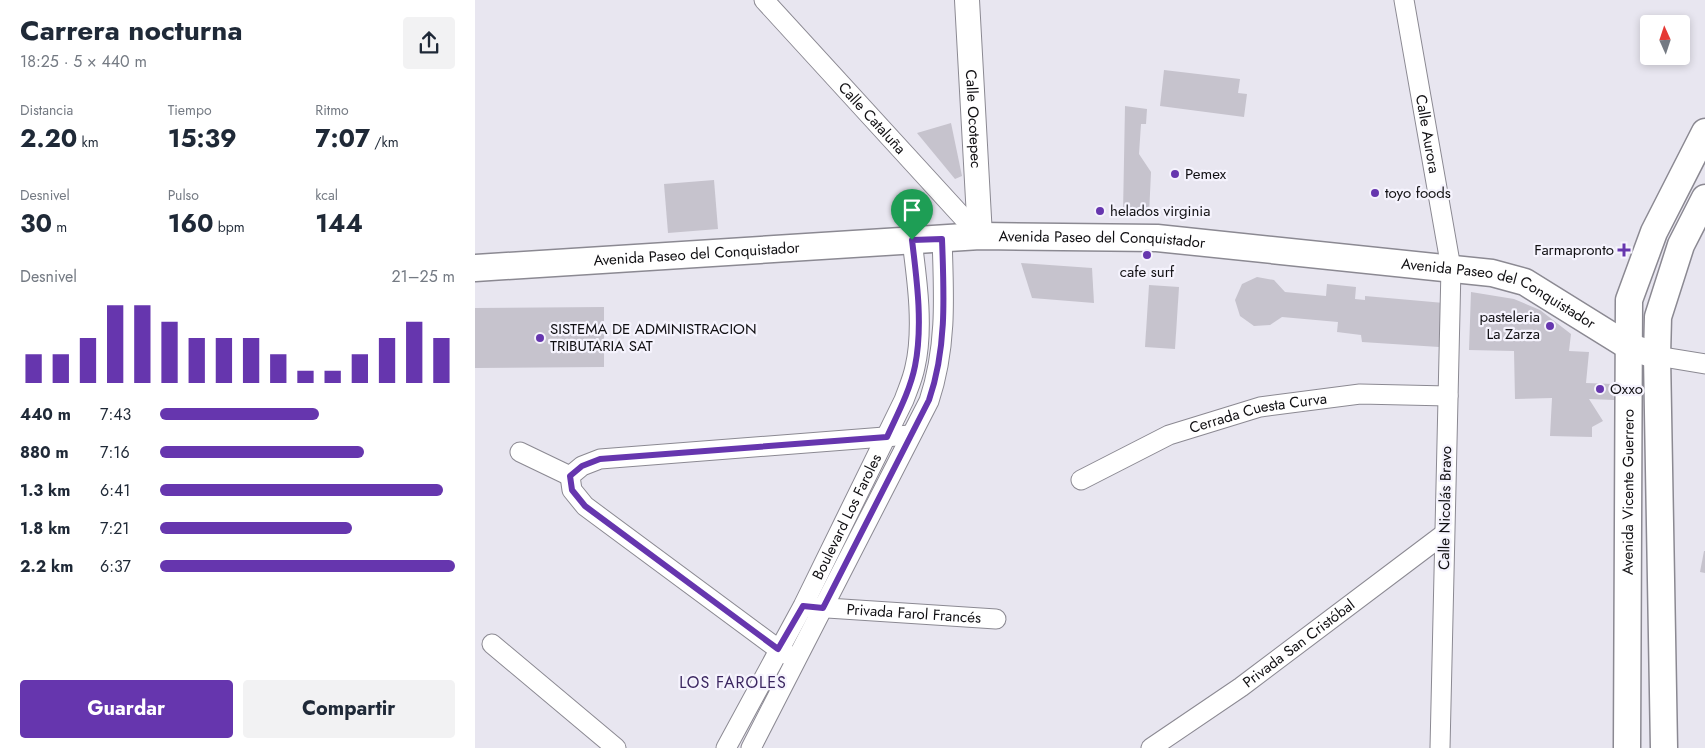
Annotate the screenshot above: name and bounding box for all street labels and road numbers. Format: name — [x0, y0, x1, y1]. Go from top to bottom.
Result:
street label: Calle Ocotepec — [960, 69, 987, 169]
street label: Calle Cataluña — [833, 77, 911, 159]
street label: Calle Aurora — [1410, 93, 1445, 175]
street label: Avenida Paseo del Conquistador — [999, 225, 1207, 254]
street label: Avenida Paseo del Conquistador — [593, 236, 801, 271]
street label: Avenida Paseo del Conquistador — [1400, 253, 1601, 335]
street label: Cerrada Cuesta Curva — [1187, 387, 1328, 439]
street label: Avenida Vicente Guerrero — [1617, 409, 1640, 575]
street label: Calle Nicolás Bravo — [1433, 446, 1457, 570]
street label: Boulevard Los Faroles — [807, 450, 887, 583]
street label: Privada San Cristóbal — [1238, 594, 1359, 693]
street label: Privada Farol Francés — [846, 598, 982, 629]

